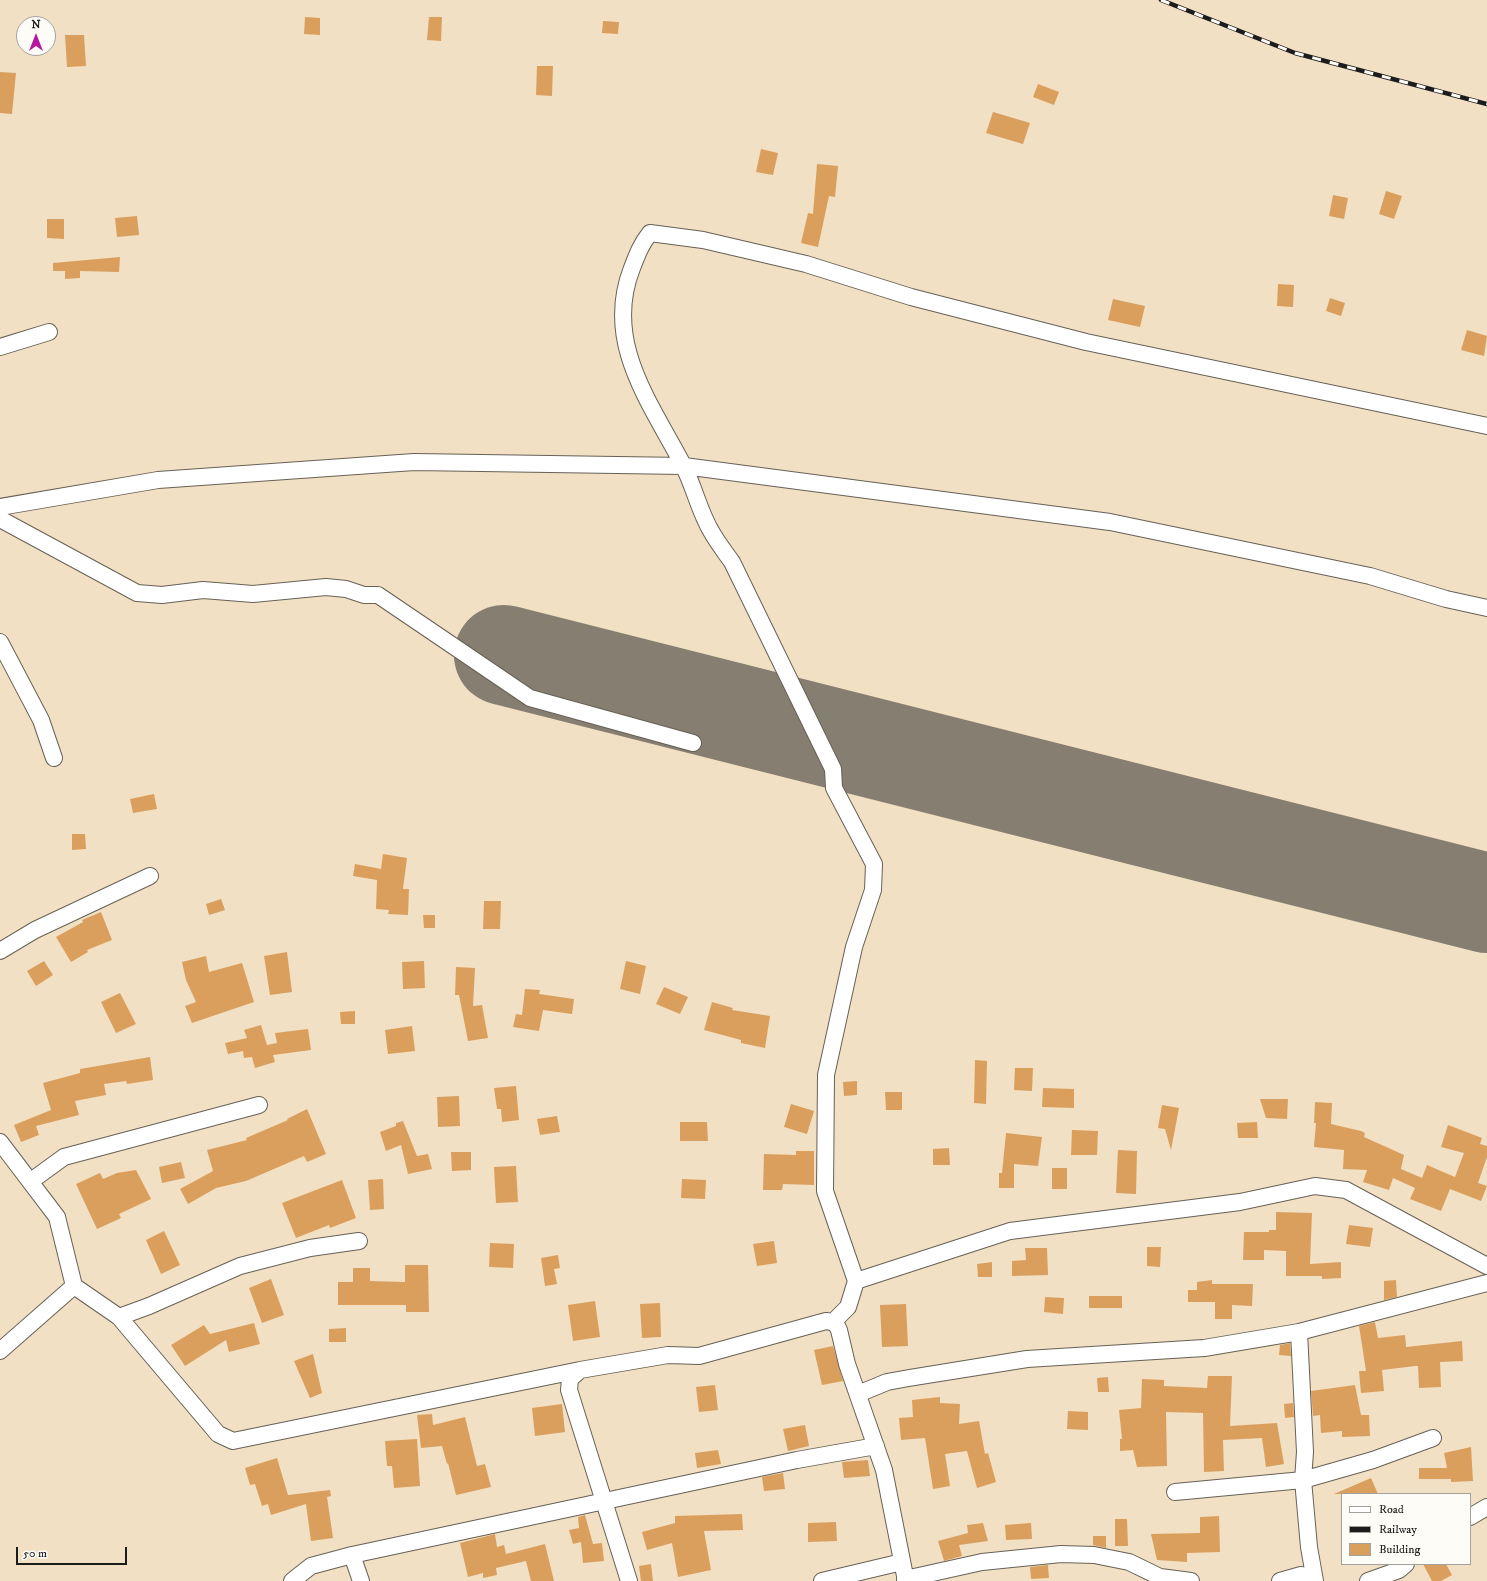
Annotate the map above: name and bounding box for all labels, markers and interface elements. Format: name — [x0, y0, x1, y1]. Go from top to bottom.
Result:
north arrow — [16, 16, 56, 56]
text: N — [31, 18, 41, 32]
legend — [1341, 1493, 1471, 1565]
text: Road — [1379, 1502, 1404, 1517]
text: Railway — [1379, 1522, 1417, 1537]
scale bar — [18, 1539, 129, 1565]
text: Building — [1379, 1542, 1420, 1557]
text: 50 m — [23, 1546, 47, 1561]

